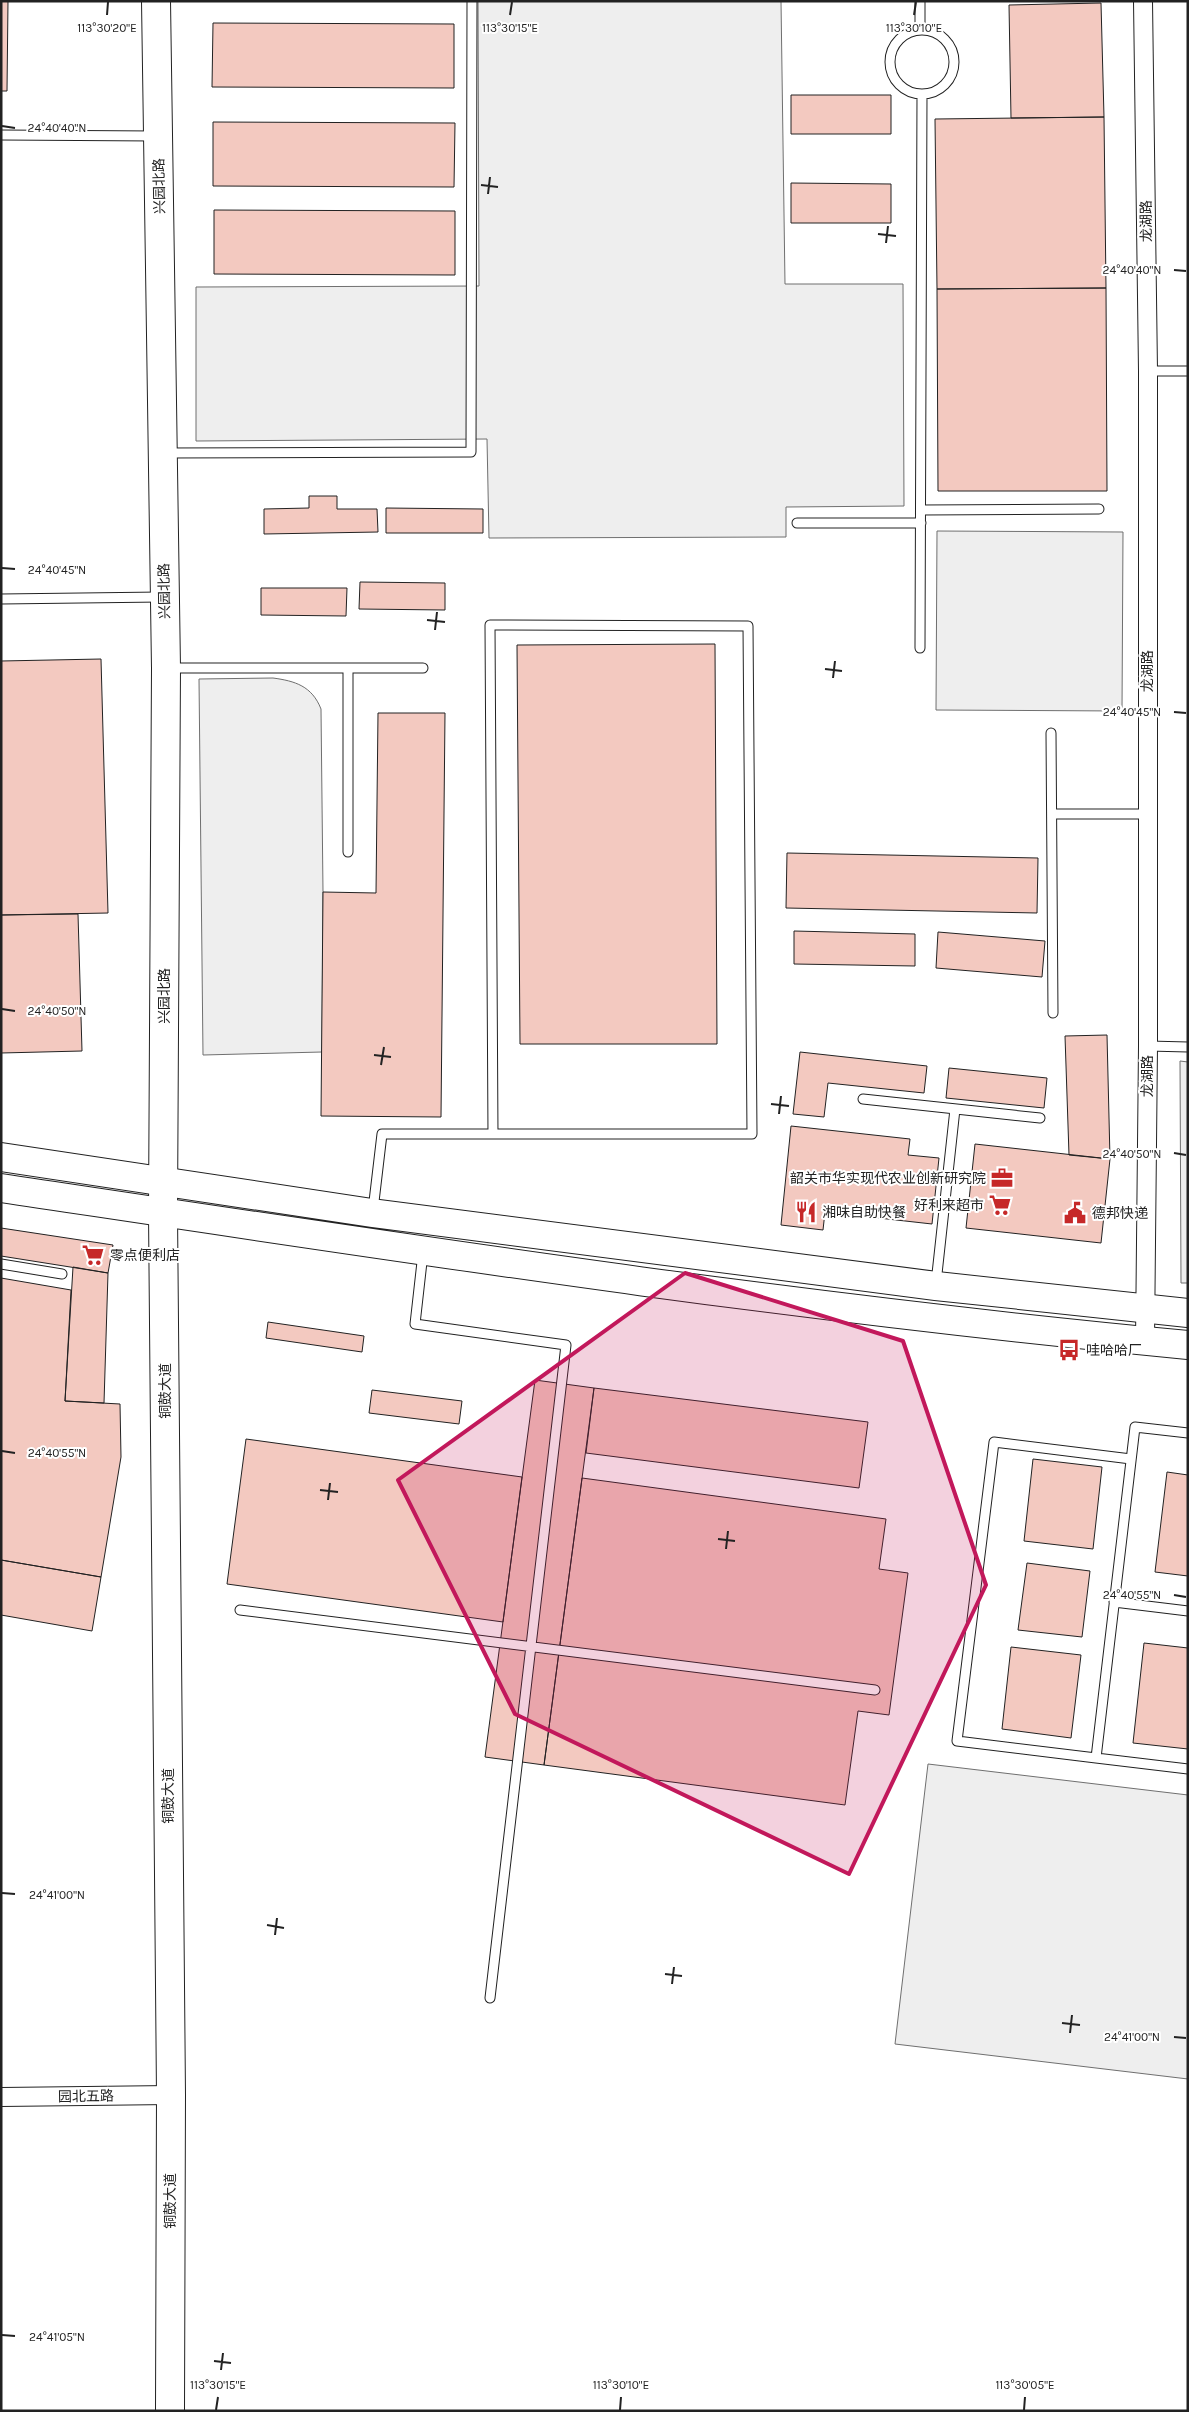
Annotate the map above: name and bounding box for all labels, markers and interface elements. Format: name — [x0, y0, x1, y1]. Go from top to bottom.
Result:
text: 113°30'20"E — [77, 21, 137, 35]
text: 113°30'15"E — [482, 21, 538, 35]
text: 113°30'10"E — [886, 21, 942, 35]
text: 24°40'40"N — [28, 121, 86, 135]
street label: 兴园北路 — [151, 158, 168, 214]
street label: 龙湖路 — [1138, 200, 1155, 242]
text: 24°40'40"N — [1103, 263, 1161, 277]
text: 24°40'45"N — [28, 563, 86, 577]
street label: 兴园北路 — [156, 563, 173, 619]
street label: 龙湖路 — [1139, 650, 1156, 692]
text: 24°40'45"N — [1103, 705, 1161, 719]
street label: 兴园北路 — [156, 968, 173, 1024]
text: 24°40'50"N — [28, 1004, 86, 1018]
street label: 龙湖路 — [1139, 1055, 1156, 1097]
text: 24°40'50"N — [1103, 1147, 1161, 1161]
office icon: 韶关市华实现代农业创新研究院 — [989, 1165, 1015, 1191]
place label: 韶关市华实现代农业创新研究院 — [790, 1170, 986, 1187]
supermarket icon: 好利来超市 — [987, 1192, 1013, 1218]
place label: 好利来超市 — [914, 1197, 984, 1214]
restaurant icon: 湘味自助快餐 — [793, 1199, 819, 1225]
public building icon: 德邦快递 — [1062, 1200, 1088, 1226]
place label: 湘味自助快餐 — [822, 1204, 906, 1221]
place label: 德邦快递 — [1092, 1205, 1148, 1222]
supermarket icon: 零点便利店 — [80, 1242, 106, 1268]
place label: 零点便利店 — [110, 1247, 180, 1264]
bus stop icon: 哇哈哈厂 — [1056, 1337, 1082, 1363]
place label: 哇哈哈厂 — [1086, 1342, 1142, 1359]
street label: 铜鼓大道 — [157, 1363, 174, 1419]
text: 24°40'55"N — [28, 1446, 86, 1460]
text: 24°40'55"N — [1103, 1588, 1161, 1602]
street label: 铜鼓大道 — [160, 1768, 177, 1824]
text: 24°41'00"N — [29, 1888, 85, 1902]
text: 24°41'00"N — [1104, 2030, 1160, 2044]
street label: 园北五路 — [58, 2088, 114, 2105]
street label: 铜鼓大道 — [162, 2173, 179, 2229]
text: 24°41'05"N — [29, 2330, 85, 2344]
text: 113°30'15"E — [190, 2378, 246, 2392]
text: 113°30'10"E — [593, 2378, 649, 2392]
text: 113°30'05"E — [995, 2378, 1055, 2392]

